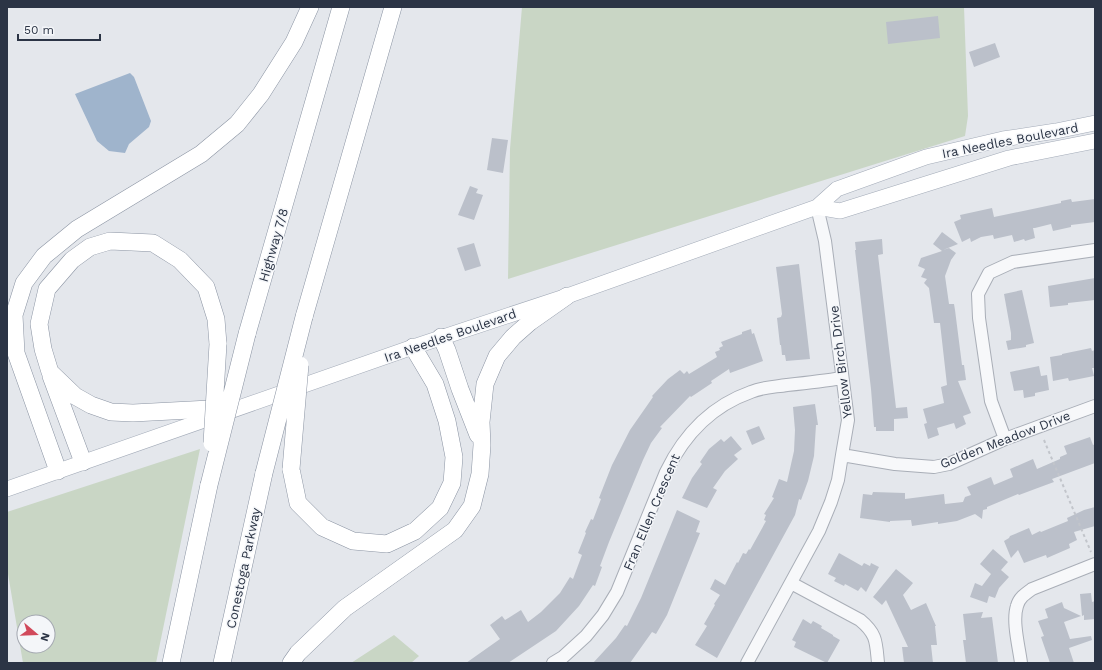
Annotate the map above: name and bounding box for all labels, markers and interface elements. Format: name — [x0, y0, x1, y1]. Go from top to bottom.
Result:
scale bar — [18, 16, 100, 42]
text: 50 m — [24, 23, 54, 37]
street label: Ira Needles Boulevard — [941, 120, 1080, 161]
street label: Highway 7/8 — [256, 207, 291, 284]
street label: Yellow Birch Drive — [826, 305, 855, 419]
street label: Ira Needles Boulevard — [382, 306, 518, 365]
street label: Golden Meadow Drive — [938, 408, 1072, 471]
street label: Fran Ellen Crescent — [620, 451, 683, 573]
street label: Conestoga Parkway — [223, 506, 264, 630]
north arrow — [16, 614, 56, 654]
text: N — [38, 631, 52, 643]

